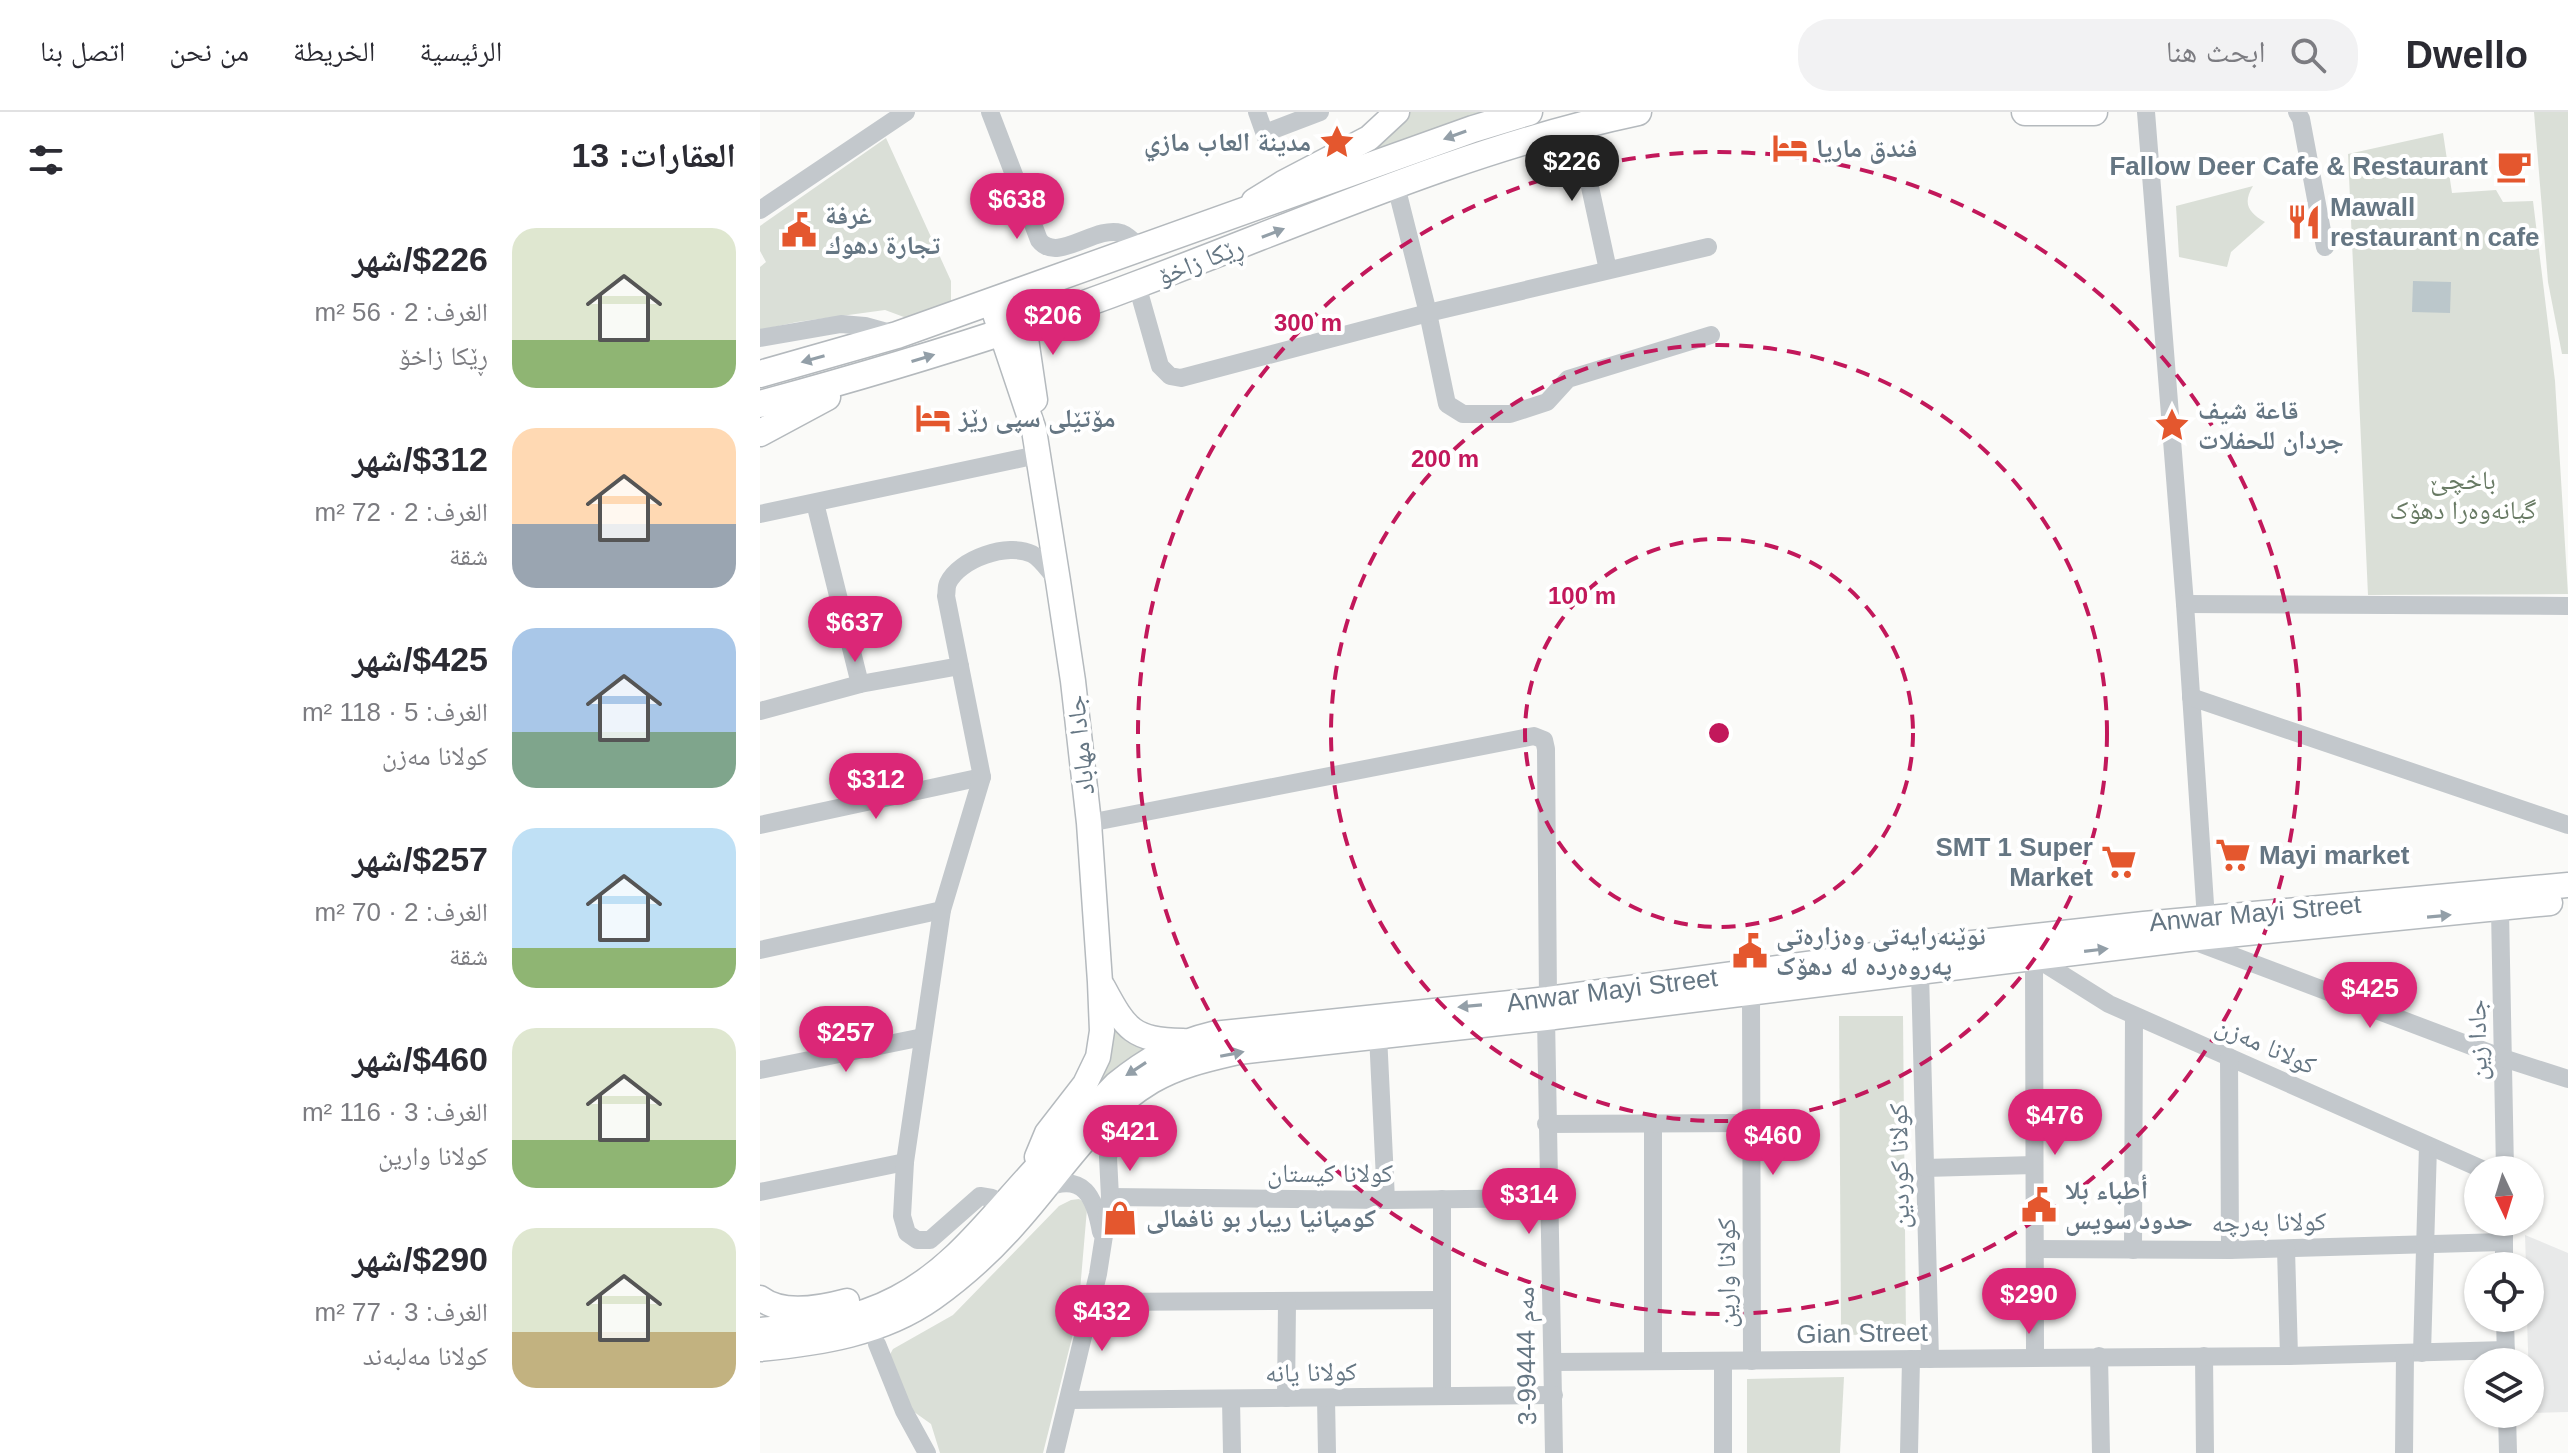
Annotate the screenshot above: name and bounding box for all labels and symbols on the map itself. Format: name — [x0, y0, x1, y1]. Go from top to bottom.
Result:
place icon: مدينة العاب مازي — [1318, 123, 1356, 161]
place label: مدينة العاب مازي — [1144, 127, 1311, 162]
one-way arrow — [1443, 129, 1467, 142]
hotel icon: فندق ماريا — [1771, 129, 1809, 167]
place label: فندق ماريا — [1816, 133, 1917, 164]
pin: $226 — [1525, 135, 1619, 203]
cafe icon: Fallow Deer Cafe & Restaurant — [2495, 147, 2533, 185]
place label: Fallow Deer Cafe & Restaurant — [2109, 151, 2488, 181]
pin: $638 — [970, 173, 1064, 241]
place label: Mawall restaurant n cafe — [2330, 192, 2540, 252]
place label: غرفة تجارة دهوك — [825, 200, 940, 260]
restaurant icon: Mawall restaurant n cafe — [2285, 203, 2323, 241]
public building icon: غرفة تجارة دهوك — [780, 211, 818, 249]
one-way arrow — [1261, 226, 1285, 239]
street label: ڕێکا زاخۆ — [1153, 231, 1249, 295]
pin: $206 — [1006, 289, 1100, 357]
text: 300 m — [1274, 309, 1342, 336]
one-way arrow — [911, 352, 935, 364]
one-way arrow — [801, 353, 825, 366]
place label: قاعة شيف جردان للحفلات — [2198, 395, 2344, 456]
hotel icon: مۆتێلی سپی رێز — [914, 399, 952, 437]
place label: مۆتێلی سپی رێز — [958, 403, 1116, 434]
place icon: قاعة شيف جردان للحفلات — [2153, 406, 2191, 444]
text: 200 m — [1411, 445, 1479, 472]
park label: باخچێ گیانه‌وه‌را دهۆک — [2390, 465, 2537, 525]
text: 100 m — [1548, 582, 1616, 609]
pin: $637 — [808, 596, 902, 664]
street label: جادا مهاباد — [1060, 694, 1100, 796]
centre of rings — [1705, 719, 1733, 747]
pin: $312 — [829, 753, 923, 821]
place label: SMT 1 Super Market — [1936, 832, 2093, 892]
supermarket icon: Mayi market — [2214, 836, 2252, 874]
place label: Mayi market — [2259, 840, 2410, 870]
supermarket icon: SMT 1 Super Market — [2100, 843, 2138, 881]
street label: Anwar Mayi Street — [2148, 889, 2363, 937]
one-way arrow — [2426, 909, 2451, 922]
place label: نوێنەرایەتی وەزارەتی پەروەردە لە دهۆک — [1776, 921, 1986, 982]
public building icon: نوێنەرایەتی وەزارەتی پەروەردە لە دهۆک — [1731, 932, 1769, 970]
one-way arrow — [2084, 943, 2109, 956]
street label: Anwar Mayi Street — [1505, 962, 1720, 1018]
pin: $425 — [2323, 962, 2417, 1030]
street label: جادا زین — [2461, 999, 2494, 1081]
one-way arrow — [1457, 1000, 1482, 1013]
pin: $257 — [799, 1006, 893, 1074]
street label: کولانا مەزن — [2211, 1010, 2321, 1081]
one-way arrow — [1220, 1047, 1245, 1059]
one-way arrow — [1125, 1062, 1147, 1076]
pin: $476 — [2008, 1089, 2102, 1157]
street label: کولانا کوردین — [1883, 1103, 1916, 1229]
pin: $421 — [1083, 1105, 1177, 1173]
pin: $460 — [1726, 1109, 1820, 1177]
north arrow — [2464, 1156, 2544, 1236]
street label: کولانا کیستان — [1267, 1158, 1393, 1189]
pin: $314 — [1482, 1168, 1576, 1236]
place label: أطباء بلا حدود سويس — [2065, 1174, 2193, 1236]
public building icon: أطباء بلا حدود سويس — [2020, 1186, 2058, 1224]
shop icon: كومپانيا ريبار بو نافمالى — [1101, 1199, 1139, 1237]
place label: كومپانيا ريبار بو نافمالى — [1146, 1203, 1376, 1234]
street label: کولانا بەرچە — [2211, 1206, 2327, 1239]
street label: کولانا وارین — [1711, 1218, 1742, 1328]
pin: $290 — [1982, 1268, 2076, 1336]
pin: $432 — [1055, 1285, 1149, 1353]
street label: مەم 99444-3 — [1510, 1286, 1545, 1426]
street label: Gian Street — [1796, 1317, 1929, 1349]
street label: کولانا یانه — [1265, 1356, 1357, 1388]

